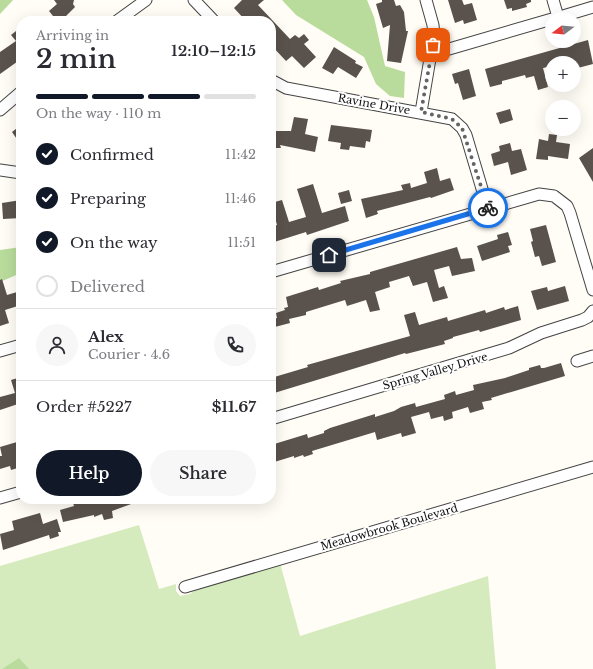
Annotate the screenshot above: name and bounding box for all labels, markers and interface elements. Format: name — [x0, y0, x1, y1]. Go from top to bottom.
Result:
north arrow — [545, 12, 581, 48]
map controls — [545, 12, 581, 136]
text: Arriving in — [36, 27, 109, 44]
pin — [416, 28, 450, 62]
icon: bag — [422, 34, 444, 56]
text: 12:10–12:15 — [171, 41, 256, 60]
text: 2 min — [36, 43, 116, 75]
button: + — [545, 56, 581, 92]
street label: Ravine Drive — [337, 91, 411, 117]
button: − — [545, 100, 581, 136]
text: On the way · 110 m — [36, 105, 161, 122]
icon: check — [36, 143, 58, 165]
text: Confirmed — [70, 145, 154, 164]
text: 11:42 — [225, 146, 256, 163]
icon: check — [36, 187, 58, 209]
courier — [468, 188, 508, 228]
text: Preparing — [70, 189, 146, 208]
text: 11:46 — [225, 190, 256, 207]
icon: bike — [477, 197, 499, 219]
icon: check — [36, 231, 58, 253]
text: On the way — [70, 233, 158, 252]
text: 11:51 — [228, 234, 256, 251]
pin — [312, 238, 346, 272]
icon: home — [318, 244, 340, 266]
text: Delivered — [70, 277, 145, 296]
button: person — [36, 324, 78, 366]
button: phone — [214, 324, 256, 366]
text: Alex — [88, 327, 124, 346]
text: Courier · 4.6 — [88, 346, 170, 363]
street label: Spring Valley Drive — [381, 349, 489, 393]
text: Order #5227 — [36, 397, 132, 416]
text: $11.67 — [212, 397, 256, 416]
button: Help — [36, 450, 142, 496]
button: Share — [150, 450, 256, 496]
street label: Meadowbrook Boulevard — [319, 500, 460, 553]

